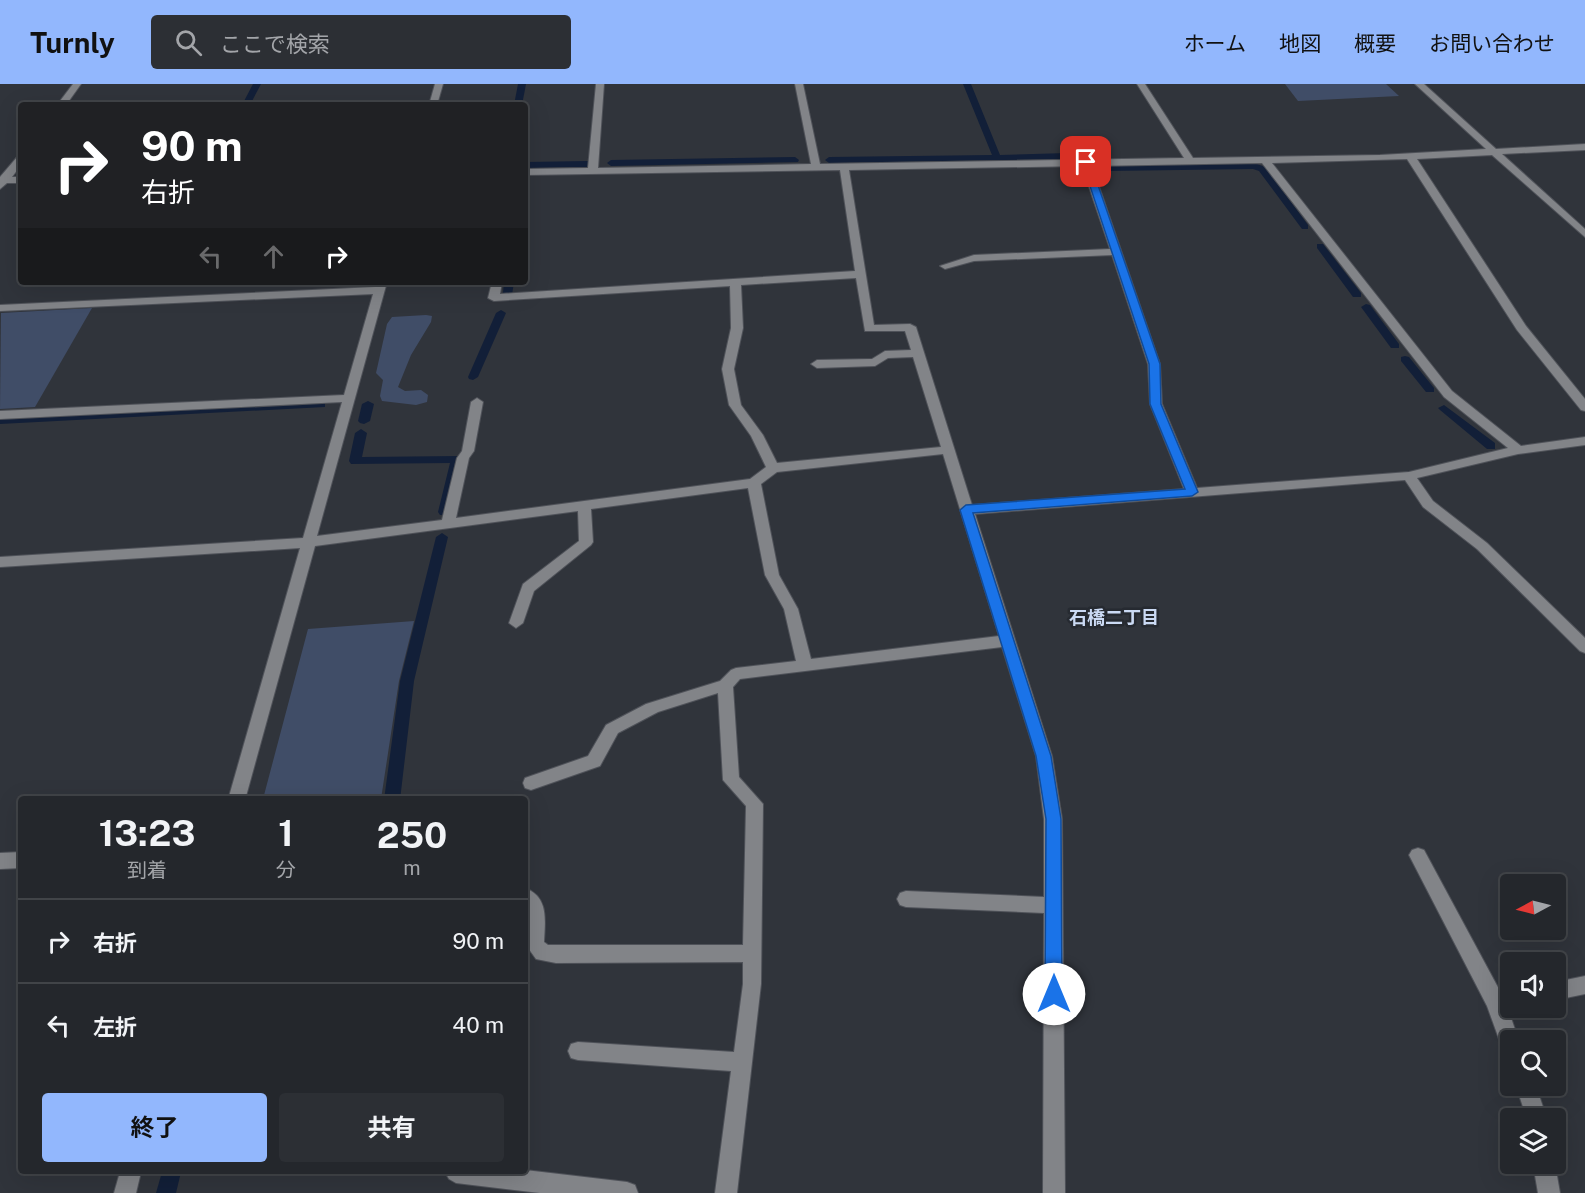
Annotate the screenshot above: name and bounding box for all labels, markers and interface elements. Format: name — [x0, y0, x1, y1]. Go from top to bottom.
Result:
search box — [151, 15, 571, 69]
text: Turnly — [30, 26, 115, 59]
icon: search — [172, 26, 205, 59]
text: ここで検索 — [220, 31, 330, 57]
text: ホーム — [1184, 31, 1246, 56]
text: 地図 — [1279, 31, 1321, 56]
text: 概要 — [1354, 31, 1396, 56]
text: お問い合わせ — [1429, 31, 1555, 56]
text: 90 m — [141, 121, 243, 170]
icon: right — [42, 126, 120, 204]
pin — [1060, 136, 1111, 187]
icon: arrive — [1069, 145, 1102, 178]
text: 右折 — [141, 176, 195, 208]
icon: left — [194, 240, 227, 273]
icon: ahead — [257, 240, 290, 273]
icon: right — [320, 240, 353, 273]
district label: 石橋二丁目 — [1069, 607, 1159, 628]
text: 13:23 — [99, 812, 195, 854]
text: 1 — [278, 812, 294, 854]
text: 250 — [377, 814, 447, 856]
text: m — [403, 856, 421, 880]
text: 到着 — [127, 858, 167, 882]
text: 分 — [276, 858, 296, 882]
north arrow — [1500, 874, 1566, 940]
map controls — [1500, 874, 1566, 1174]
icon: right — [42, 925, 75, 958]
text: 90 m — [453, 928, 504, 954]
text: 右折 — [93, 930, 137, 956]
button: sound — [1500, 952, 1566, 1018]
position arrow — [1022, 962, 1086, 1026]
icon: left — [42, 1009, 75, 1042]
text: 40 m — [452, 1012, 504, 1038]
text: 左折 — [93, 1014, 137, 1040]
button: search — [1500, 1030, 1566, 1096]
button: 終了 — [42, 1093, 267, 1162]
button: 共有 — [279, 1093, 504, 1162]
button: layers — [1500, 1108, 1566, 1174]

